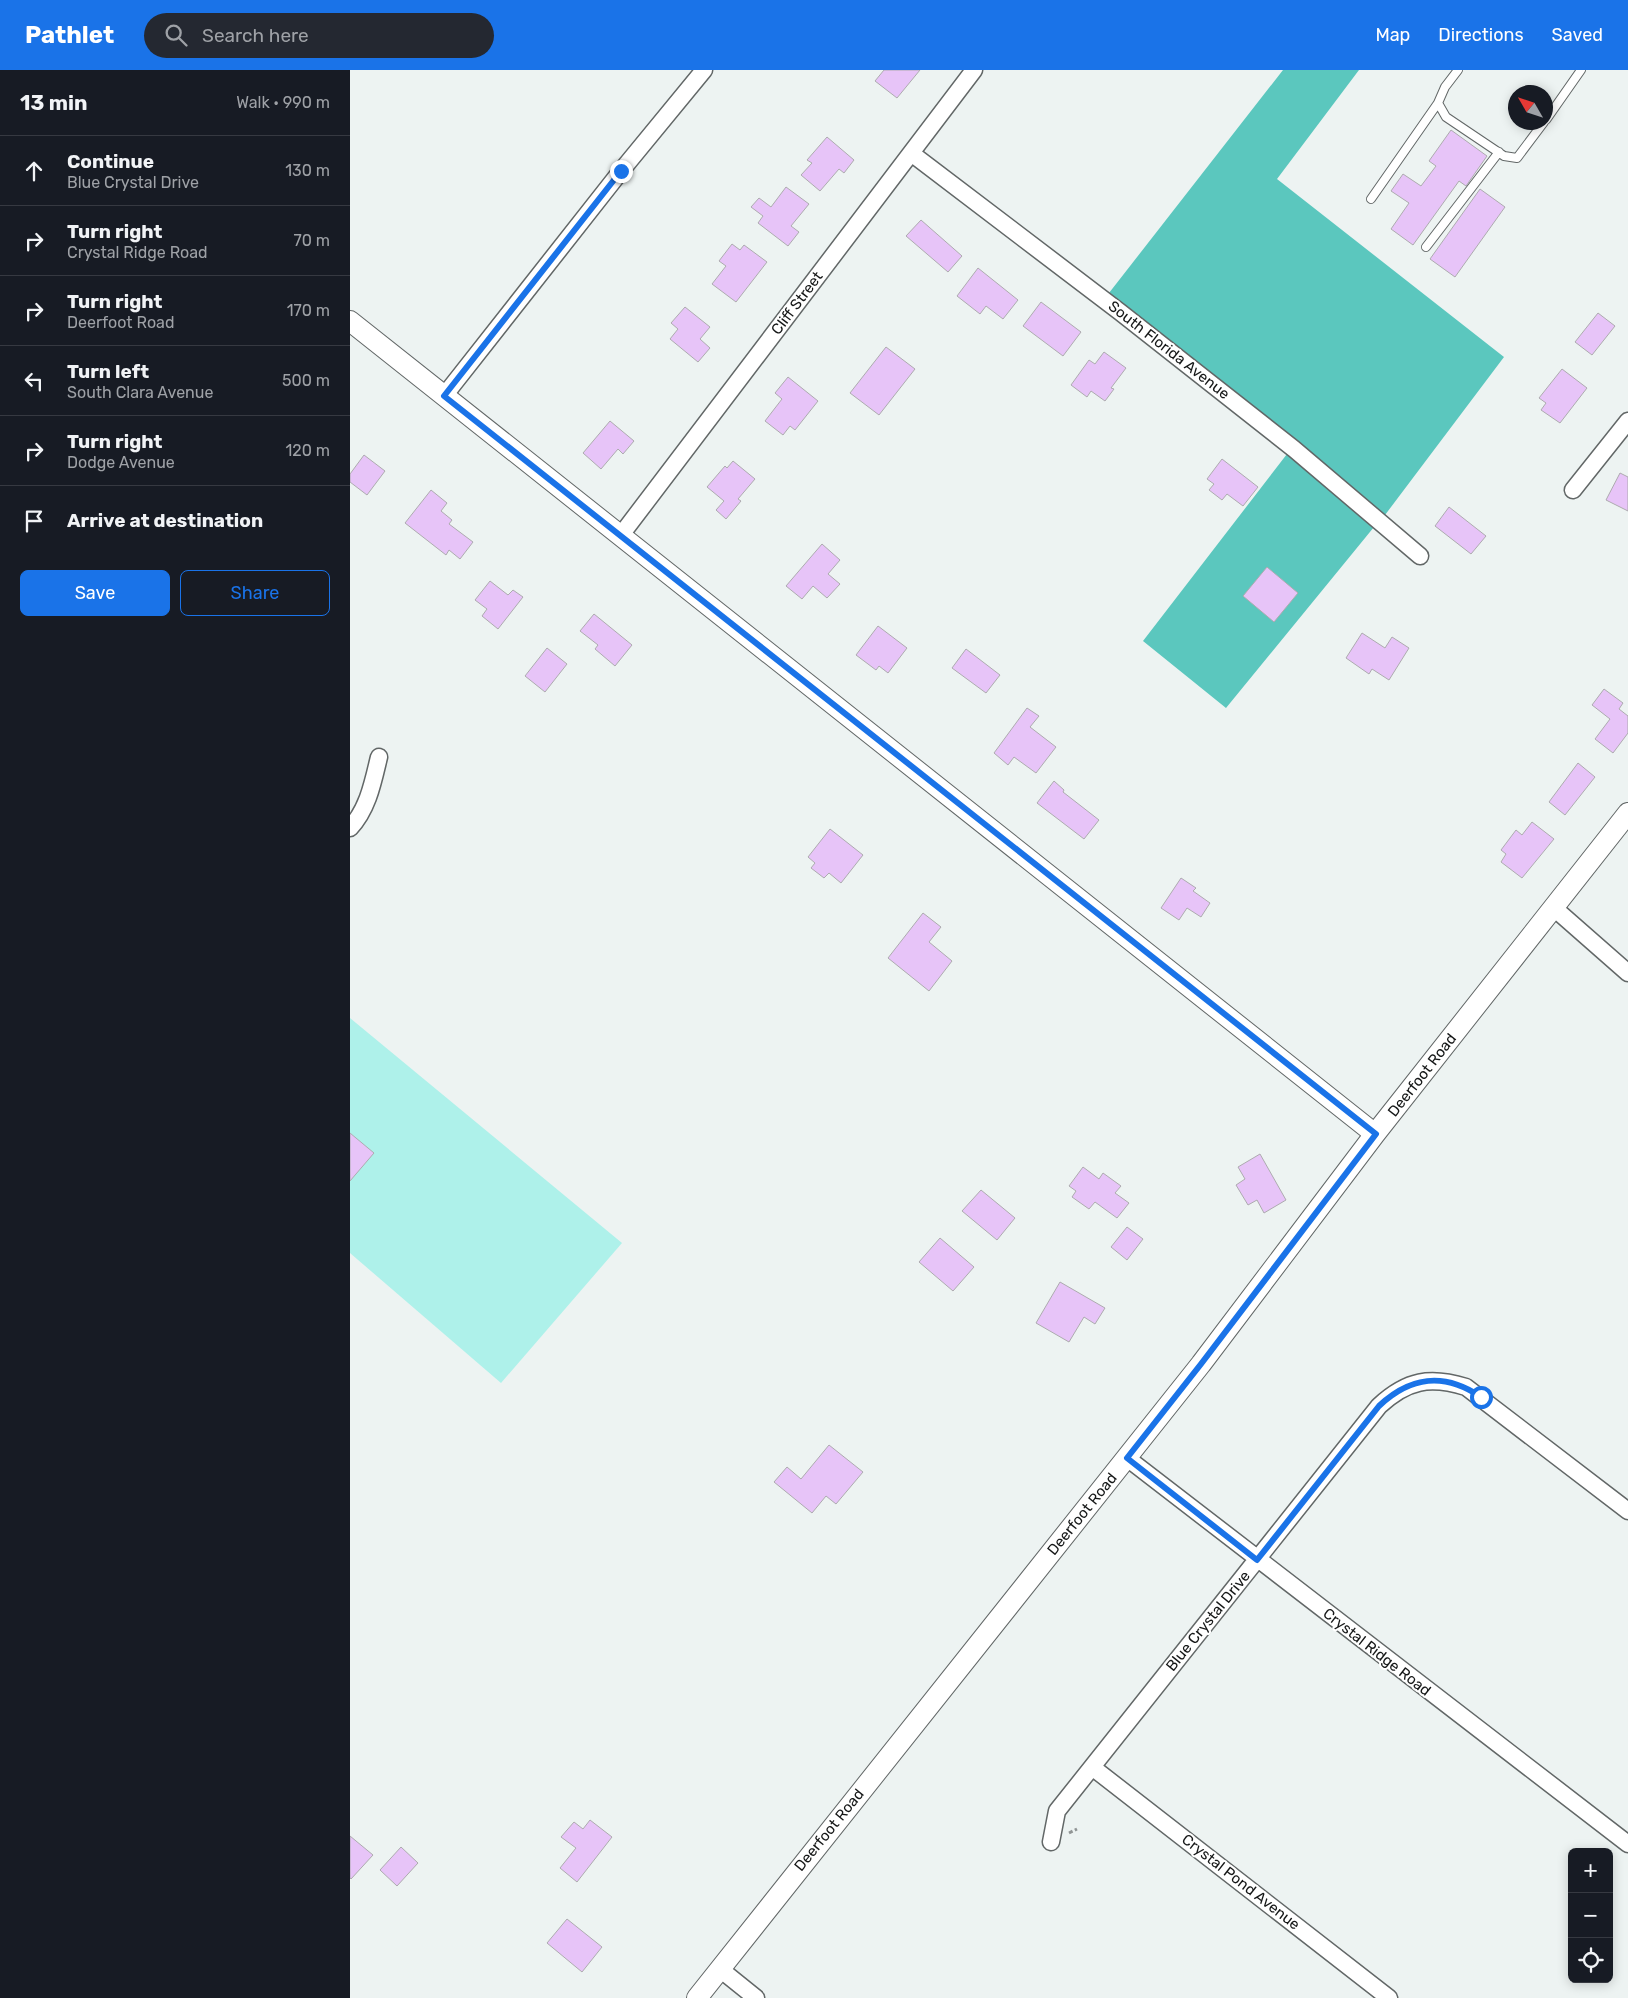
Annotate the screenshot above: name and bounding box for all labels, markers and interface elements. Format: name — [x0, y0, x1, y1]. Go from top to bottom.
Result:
search box — [144, 13, 494, 58]
text: Pathlet — [25, 21, 114, 49]
icon: search — [162, 21, 190, 49]
text: Search here — [202, 24, 309, 47]
text: Map — [1375, 24, 1410, 46]
text: Directions — [1438, 24, 1524, 46]
text: Saved — [1552, 24, 1603, 46]
north arrow — [1508, 85, 1553, 130]
text: 13 min — [20, 90, 88, 115]
text: Walk · 990 m — [236, 93, 330, 112]
text: Continue — [67, 150, 154, 173]
icon: ahead — [20, 157, 48, 185]
route end — [610, 160, 633, 183]
text: 130 m — [285, 161, 330, 180]
text: Blue Crystal Drive — [67, 173, 199, 192]
text: Turn right — [67, 220, 162, 243]
icon: right — [20, 227, 48, 255]
text: 70 m — [293, 231, 330, 250]
text: Crystal Ridge Road — [67, 243, 208, 262]
street label: Cliff Street — [767, 268, 827, 338]
text: Turn right — [67, 290, 162, 313]
icon: right — [20, 297, 48, 325]
street label: South Florida Avenue — [1105, 297, 1233, 403]
text: 170 m — [287, 301, 330, 320]
text: Deerfoot Road — [67, 313, 174, 332]
text: Turn left — [67, 360, 149, 383]
icon: left — [20, 367, 48, 395]
text: 500 m — [282, 371, 330, 390]
text: South Clara Avenue — [67, 383, 213, 402]
text: Turn right — [67, 430, 162, 453]
icon: right — [20, 437, 48, 465]
text: 120 m — [285, 441, 330, 460]
text: Dodge Avenue — [67, 453, 175, 472]
icon: arrive — [20, 507, 48, 535]
text: Arrive at destination — [67, 509, 263, 532]
button: Save — [20, 570, 170, 616]
button: Share — [180, 570, 330, 616]
street label: Deerfoot Road — [1384, 1030, 1460, 1120]
route start — [1470, 1386, 1493, 1409]
street label: Deerfoot Road — [1043, 1469, 1121, 1559]
street label: Blue Crystal Drive — [1162, 1567, 1254, 1675]
street label: Crystal Ridge Road — [1320, 1604, 1434, 1700]
street label: Deerfoot Road — [790, 1785, 868, 1875]
street label: Crystal Pond Avenue — [1178, 1830, 1304, 1934]
map controls — [1568, 1848, 1613, 1983]
button: + — [1568, 1848, 1613, 1893]
button: − — [1568, 1893, 1613, 1938]
button: locate — [1568, 1938, 1613, 1983]

